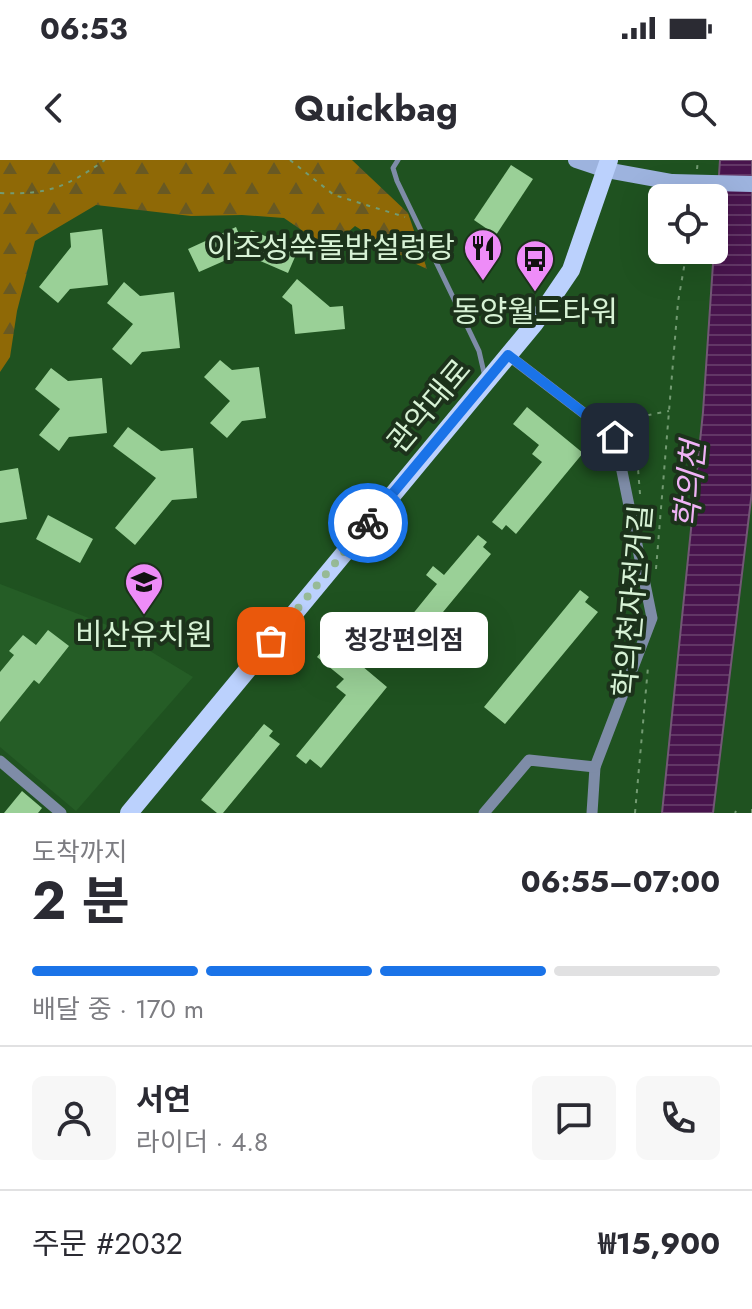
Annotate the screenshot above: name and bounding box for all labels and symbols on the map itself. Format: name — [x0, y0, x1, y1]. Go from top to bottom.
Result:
place label: 이조성쑥돌밥설렁탕 — [207, 226, 455, 269]
restaurant icon: 이조성쑥돌밥설렁탕 — [462, 227, 504, 282]
bus stop icon: 동양월드타워 — [514, 238, 556, 293]
place label: 동양월드타워 — [452, 290, 618, 333]
street label: 관악대로 — [377, 350, 481, 462]
pin — [581, 403, 649, 471]
water label: 학의천 — [663, 435, 717, 531]
courier — [328, 483, 408, 563]
street label: 학의천자전거길 — [603, 503, 662, 699]
school or university icon: 비산유치원 — [123, 561, 165, 616]
pin — [237, 607, 305, 675]
place label: 비산유치원 — [75, 613, 213, 656]
callout: 청강편의점 — [319, 613, 487, 669]

